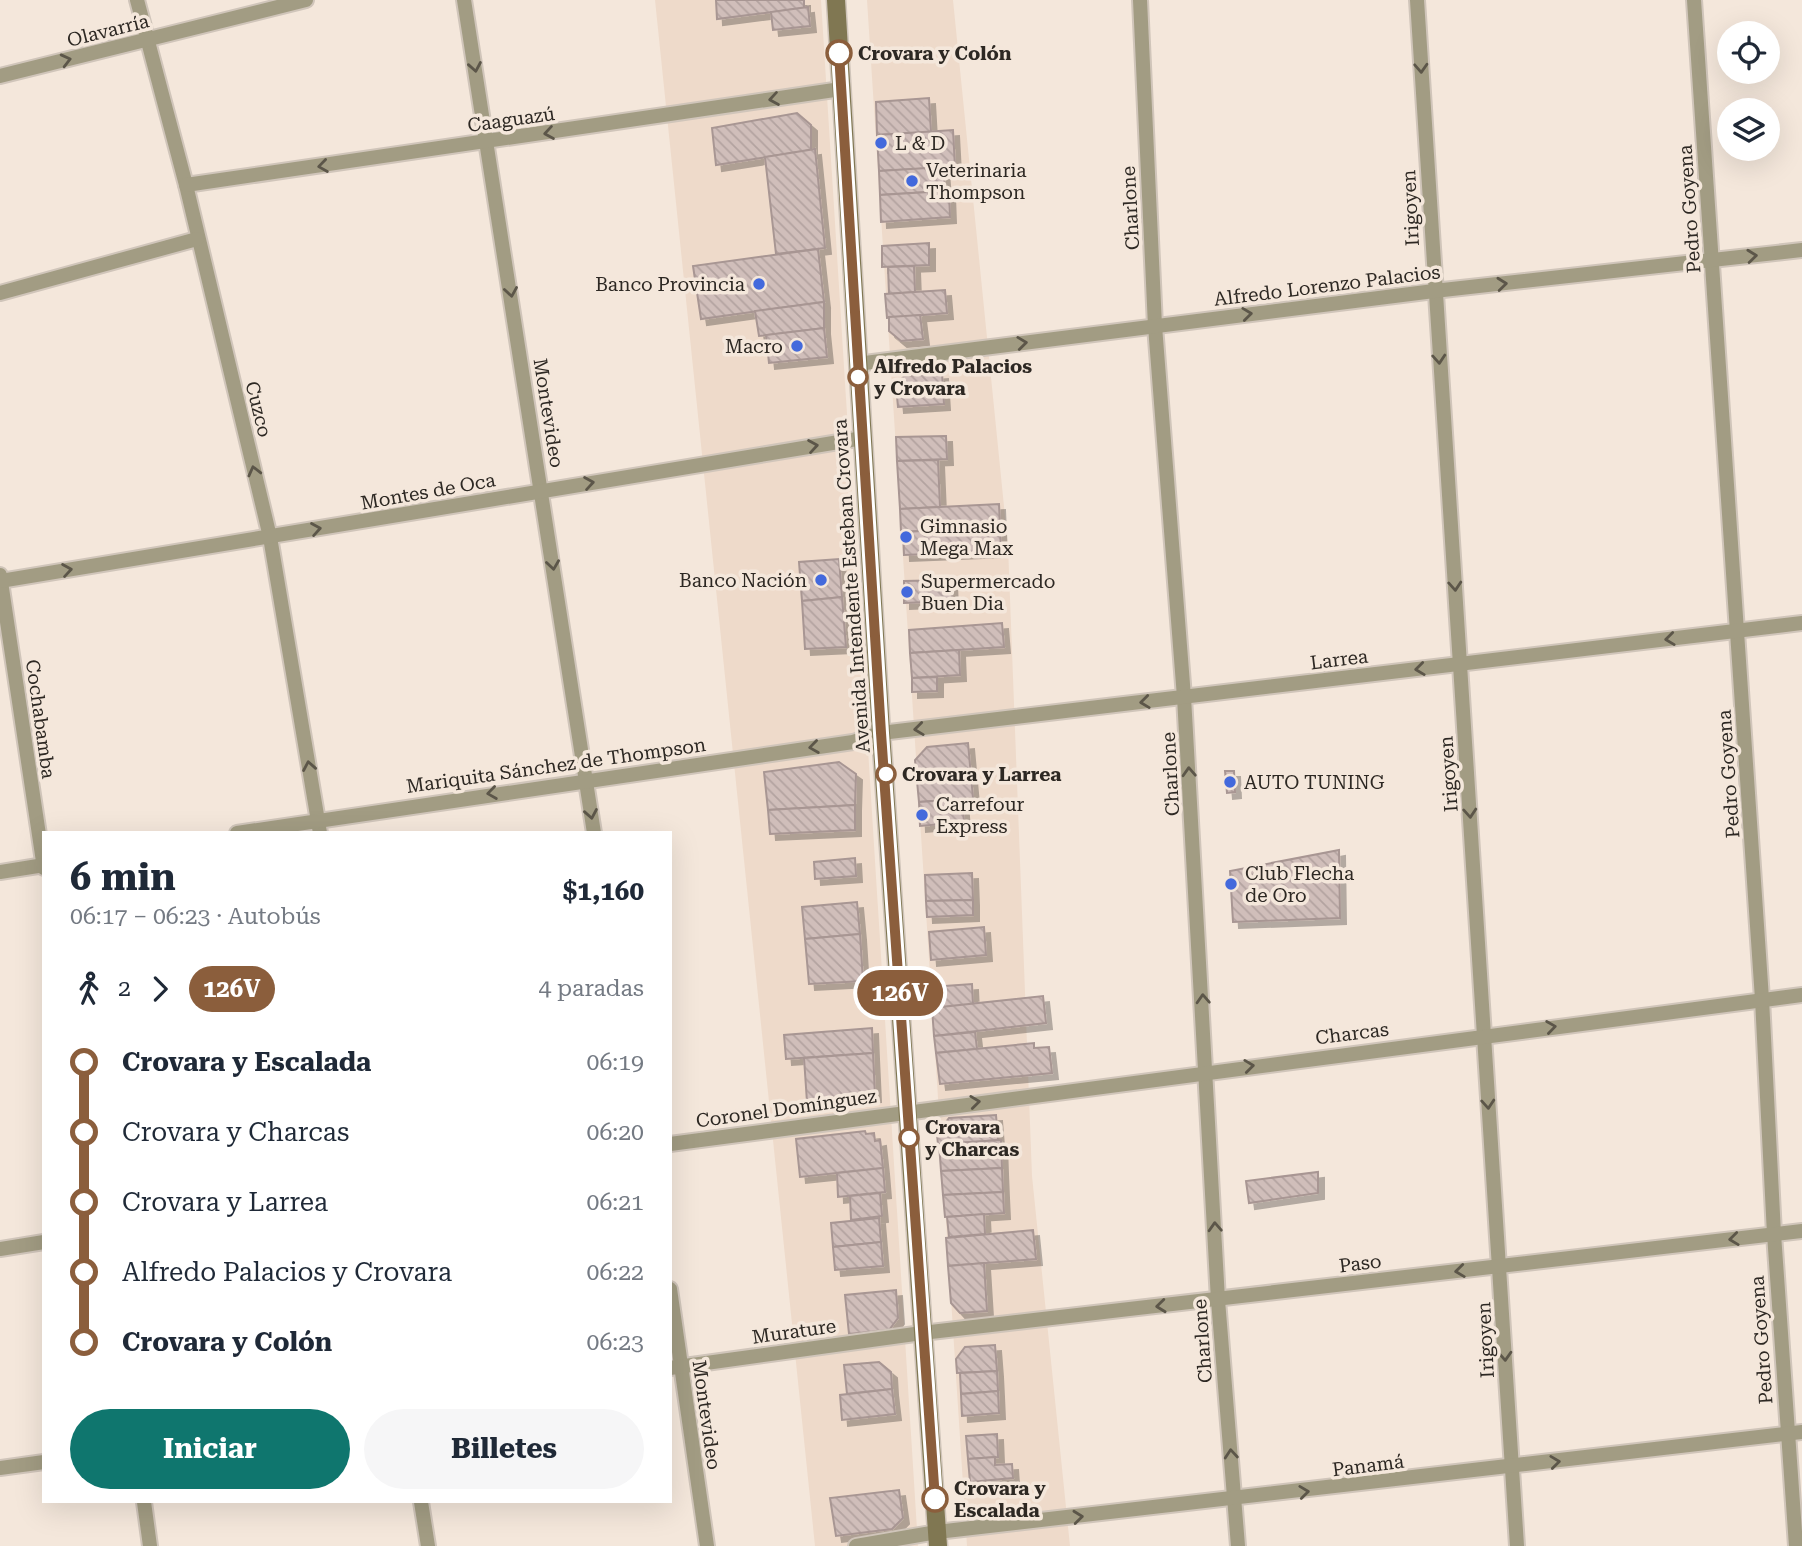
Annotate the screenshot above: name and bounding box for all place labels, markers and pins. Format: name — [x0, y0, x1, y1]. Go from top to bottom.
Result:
marker: Crovara y Colón — [826, 40, 852, 66]
place label: Crovara y Colón — [858, 42, 1012, 65]
place label: L & D — [895, 132, 945, 155]
marker: L & D — [873, 135, 889, 151]
place label: Veterinaria Thompson — [926, 159, 1027, 204]
marker: Veterinaria Thompson — [904, 173, 920, 189]
place label: Banco Provincia — [595, 273, 746, 296]
marker: Banco Provincia — [751, 276, 767, 292]
place label: Macro — [725, 335, 783, 358]
marker: Macro — [789, 338, 805, 354]
place label: Alfredo Palacios y Crovara — [874, 355, 1032, 400]
marker: Alfredo Palacios y Crovara — [848, 367, 868, 387]
place label: Gimnasio Mega Max — [920, 515, 1013, 560]
marker: Gimnasio Mega Max — [898, 529, 914, 545]
place label: Banco Nación — [679, 569, 807, 592]
place label: Supermercado Buen Dia — [921, 570, 1055, 615]
marker: Banco Nación — [813, 572, 829, 588]
marker: Supermercado Buen Dia — [899, 584, 915, 600]
place label: Crovara y Larrea — [902, 763, 1061, 786]
marker: Crovara y Larrea — [876, 764, 896, 784]
place label: AUTO TUNING — [1244, 771, 1385, 794]
marker: AUTO TUNING — [1222, 774, 1238, 790]
place label: Carrefour Express — [936, 793, 1025, 838]
marker: Carrefour Express — [914, 807, 930, 823]
place label: Club Flecha de Oro — [1245, 862, 1355, 907]
marker: Club Flecha de Oro — [1223, 876, 1239, 892]
place label: Crovara y Charcas — [925, 1116, 1019, 1161]
marker: Crovara y Charcas — [899, 1128, 919, 1148]
place label: Crovara y Escalada — [954, 1477, 1046, 1522]
marker: Crovara y Escalada — [922, 1486, 948, 1512]

